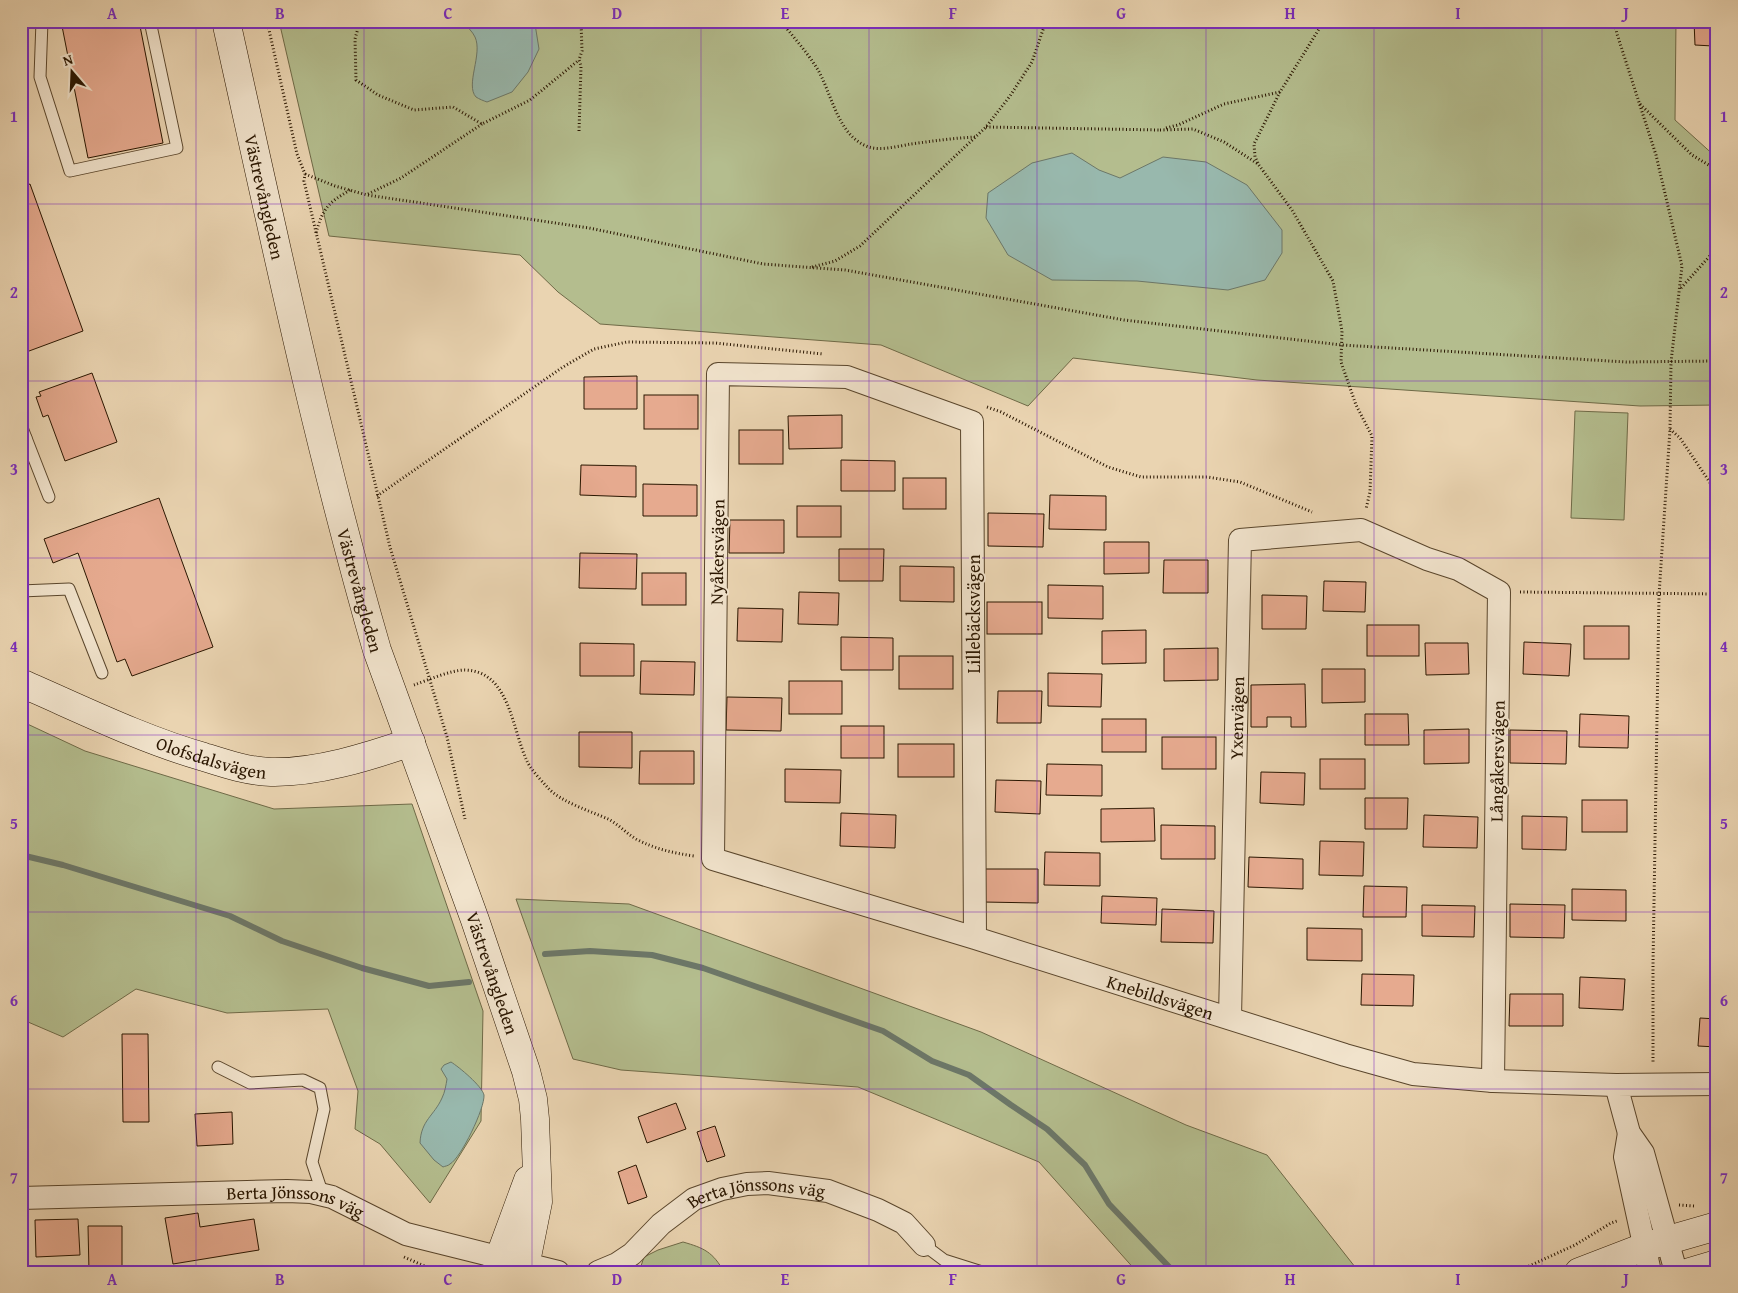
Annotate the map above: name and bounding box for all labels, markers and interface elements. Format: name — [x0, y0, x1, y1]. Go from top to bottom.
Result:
text: A — [107, 1, 118, 25]
text: B — [275, 1, 285, 25]
text: C — [443, 1, 453, 25]
text: D — [612, 1, 622, 25]
text: E — [781, 1, 790, 25]
text: F — [949, 1, 957, 25]
text: G — [1116, 1, 1126, 25]
text: H — [1284, 1, 1296, 25]
text: I — [1455, 1, 1461, 25]
text: J — [1620, 1, 1629, 25]
north arrow — [48, 48, 98, 98]
text: N — [60, 49, 76, 71]
text: 1 — [10, 104, 18, 128]
text: 1 — [1720, 104, 1728, 128]
street label: Västrevångleden — [238, 132, 292, 262]
text: 2 — [10, 280, 18, 304]
text: 2 — [1720, 280, 1728, 304]
text: 3 — [10, 457, 18, 481]
text: 3 — [1720, 457, 1728, 481]
street label: Nyåkersvägen — [703, 499, 731, 605]
street label: Västrevångleden — [331, 525, 390, 656]
street label: Lillebäcksvägen — [960, 554, 987, 674]
text: 4 — [10, 634, 18, 658]
text: 4 — [1720, 634, 1728, 658]
street label: Yxenvägen — [1222, 676, 1251, 760]
street label: Långåkersvägen — [1482, 700, 1512, 822]
street label: Olofsdalsvägen — [153, 729, 268, 785]
text: 5 — [10, 811, 18, 835]
text: 5 — [1720, 811, 1728, 835]
street label: Västrevångleden — [460, 908, 526, 1038]
street label: Knebildsvägen — [1104, 967, 1217, 1026]
text: 6 — [10, 988, 18, 1012]
text: 6 — [1720, 988, 1728, 1012]
text: 7 — [10, 1165, 18, 1189]
text: 7 — [1720, 1165, 1728, 1189]
street label: Berta Jönssons väg — [680, 1169, 827, 1214]
street label: Berta Jönssons väg — [226, 1177, 369, 1225]
text: A — [107, 1267, 118, 1291]
text: B — [275, 1267, 285, 1291]
text: C — [443, 1267, 453, 1291]
text: D — [612, 1267, 622, 1291]
text: E — [781, 1267, 790, 1291]
text: F — [949, 1267, 957, 1291]
text: G — [1116, 1267, 1126, 1291]
text: H — [1284, 1267, 1296, 1291]
text: I — [1455, 1267, 1461, 1291]
text: J — [1620, 1267, 1629, 1291]

